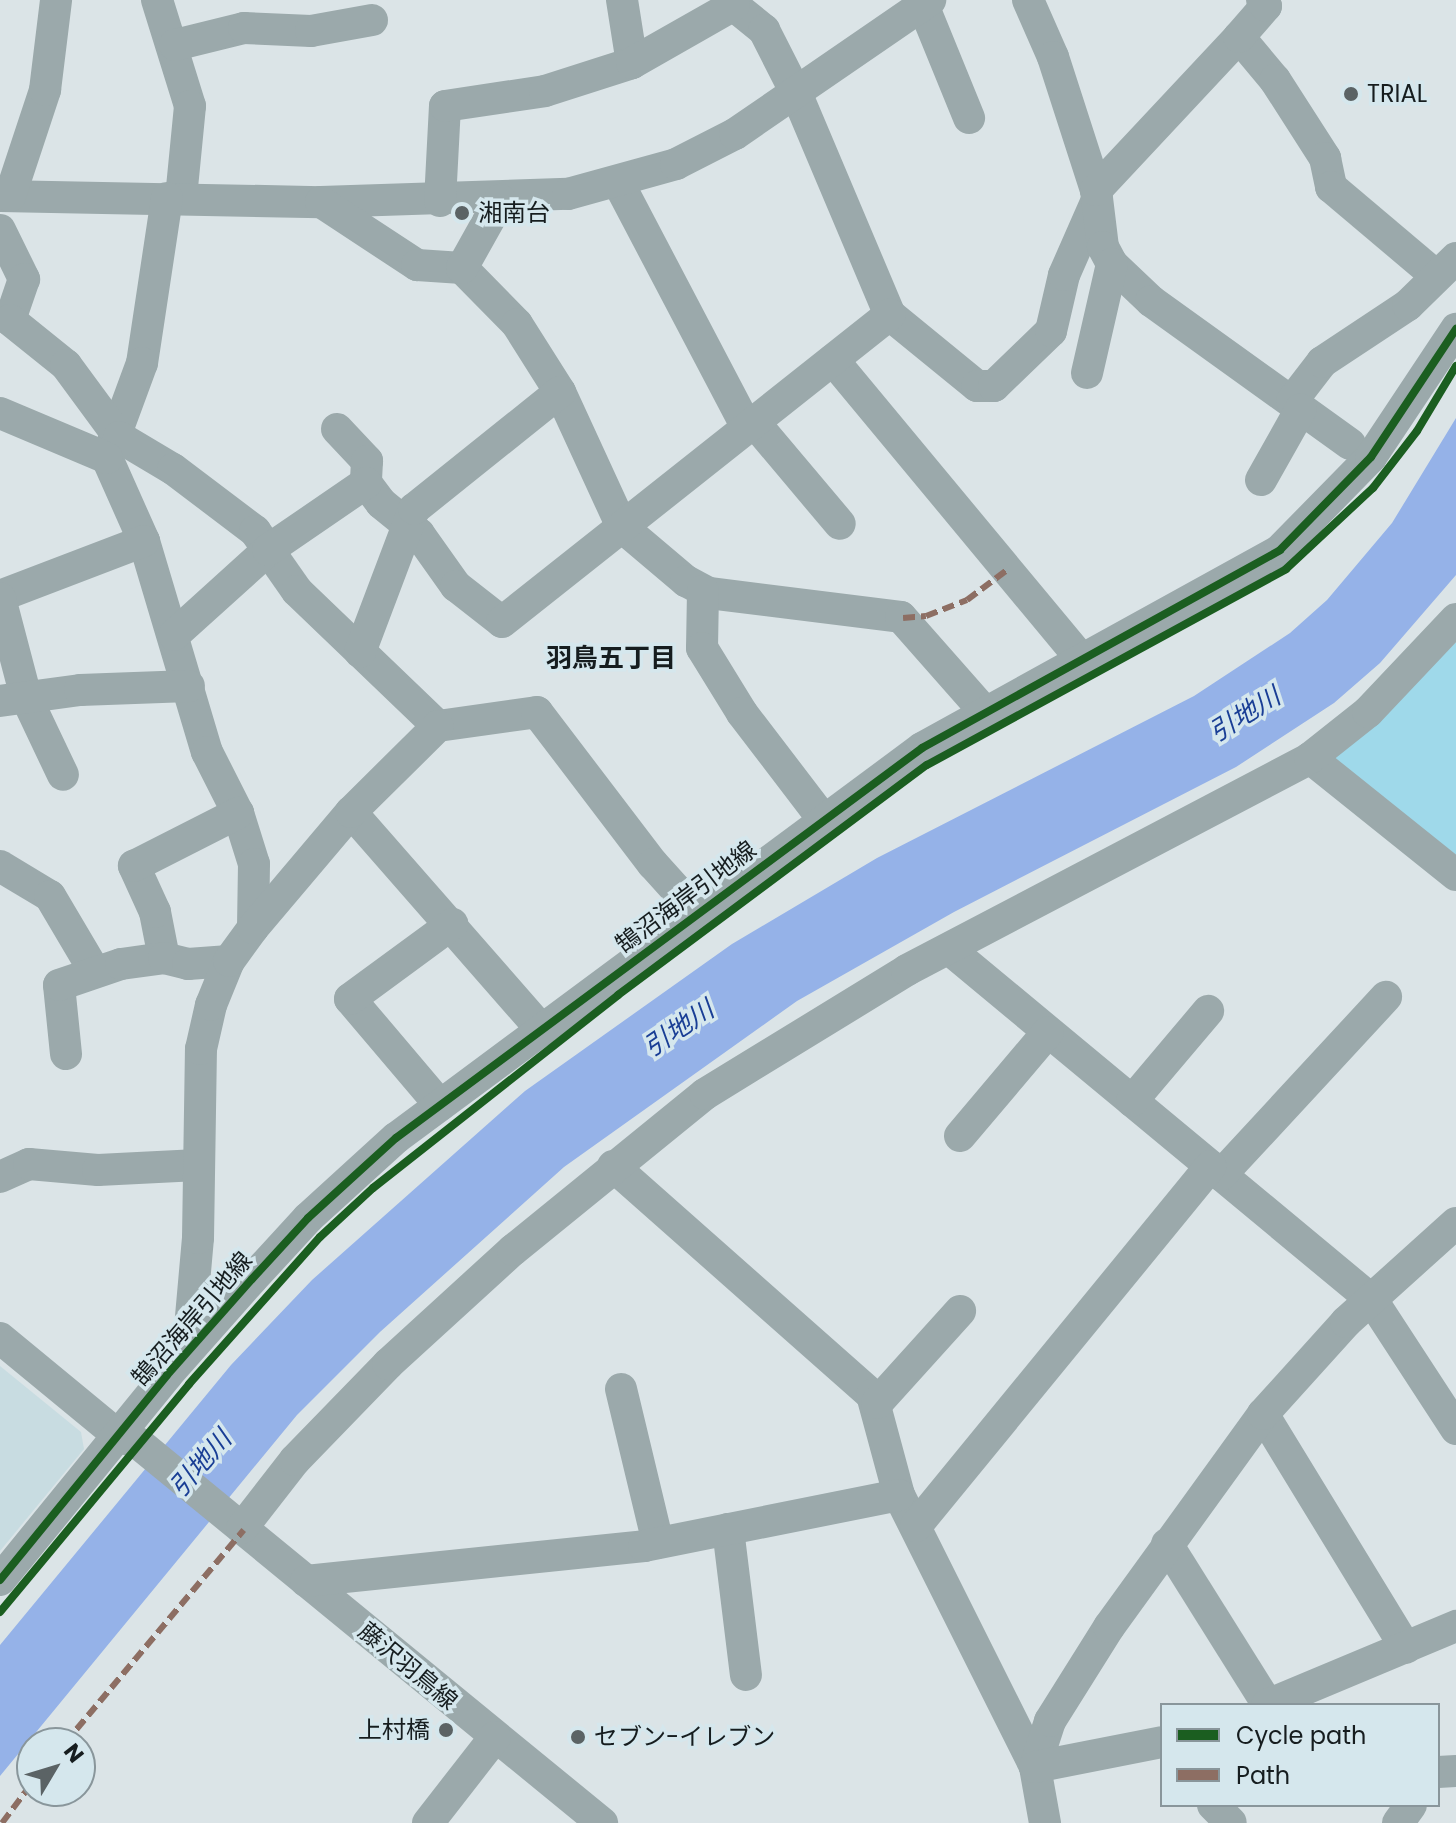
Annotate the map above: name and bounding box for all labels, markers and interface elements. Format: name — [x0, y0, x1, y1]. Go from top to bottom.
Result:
place label: TRIAL — [1367, 80, 1427, 108]
marker: TRIAL — [1342, 85, 1360, 103]
place label: 湘南台 — [478, 199, 550, 227]
marker: 湘南台 — [453, 204, 471, 222]
district label: 羽鳥五丁目 — [546, 643, 676, 675]
water label: 引地川 — [1204, 681, 1286, 749]
street label: 鵠沼海岸引地線 — [610, 835, 762, 959]
water label: 引地川 — [638, 994, 720, 1064]
street label: 鵠沼海岸引地線 — [126, 1246, 258, 1392]
water label: 引地川 — [164, 1424, 238, 1504]
street label: 藤沢羽鳥線 — [353, 1616, 463, 1716]
legend — [1160, 1703, 1440, 1807]
place label: 上村橋 — [358, 1716, 430, 1744]
text: Cycle path — [1236, 1719, 1366, 1752]
marker: 上村橋 — [437, 1721, 455, 1739]
place label: セブン-イレブン — [594, 1723, 775, 1751]
north arrow — [16, 1727, 96, 1807]
marker: セブン-イレブン — [569, 1728, 587, 1746]
text: N — [56, 1737, 91, 1769]
text: Path — [1236, 1759, 1290, 1792]

